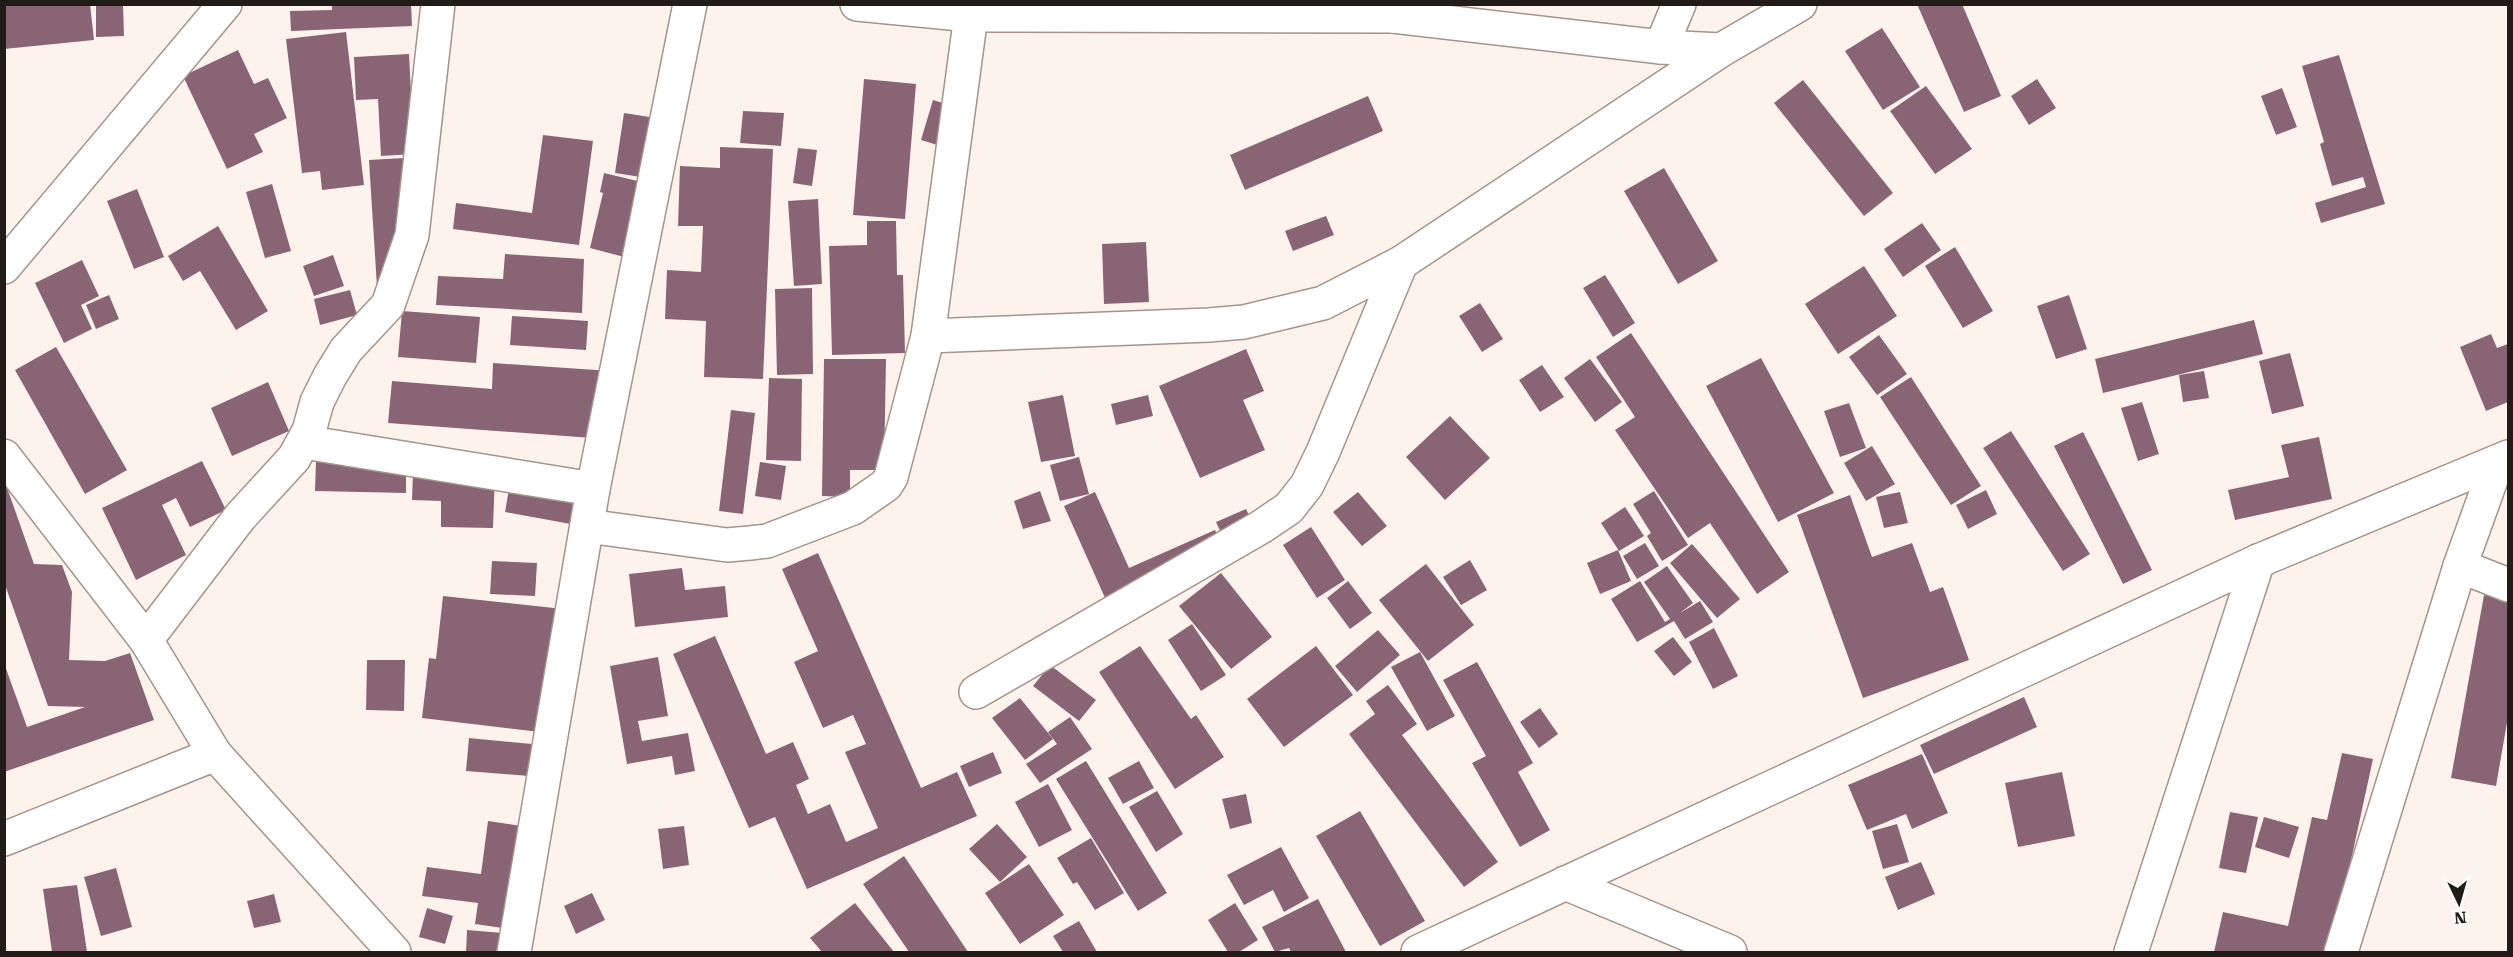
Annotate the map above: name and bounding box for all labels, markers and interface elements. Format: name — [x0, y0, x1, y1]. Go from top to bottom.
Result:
north arrow — [2429, 873, 2489, 933]
text: N — [2453, 907, 2467, 927]

